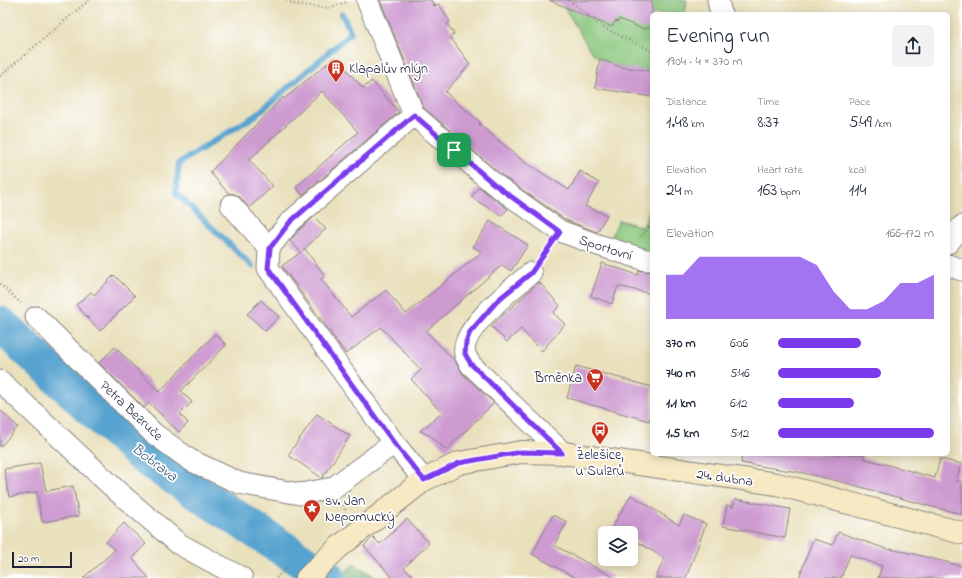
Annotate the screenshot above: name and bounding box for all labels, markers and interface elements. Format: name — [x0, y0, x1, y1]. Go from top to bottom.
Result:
text: Evening run — [666, 21, 770, 53]
button: share — [892, 25, 934, 67]
text: 19:04 · 4 × 370 m — [666, 52, 742, 71]
building icon: Klapalův mlýn — [326, 58, 346, 83]
place label: Klapalův mlýn — [349, 59, 428, 81]
text: Distance — [666, 94, 707, 110]
text: Time — [757, 94, 779, 110]
text: Pace — [849, 94, 870, 110]
text: 1.48 — [666, 110, 688, 135]
text: 8:37 — [757, 110, 779, 135]
text: 5:49 — [849, 110, 872, 135]
text: km — [688, 116, 704, 132]
text: /km — [872, 116, 891, 132]
pin — [437, 133, 471, 167]
icon: arrive — [443, 139, 465, 161]
text: Elevation — [666, 162, 706, 178]
text: Heart rate — [757, 162, 802, 178]
text: kcal — [849, 162, 866, 178]
text: 24 — [666, 178, 681, 203]
text: 163 — [757, 178, 777, 203]
text: 114 — [849, 178, 866, 203]
text: m — [681, 184, 693, 200]
text: bpm — [777, 184, 800, 200]
text: Elevation — [666, 224, 714, 243]
text: 166–172 m — [885, 224, 934, 243]
street label: Sportovní — [576, 230, 635, 267]
text: 370 m — [666, 334, 696, 353]
text: 6:06 — [730, 334, 748, 353]
text: 740 m — [666, 364, 696, 383]
text: 5:46 — [730, 364, 750, 383]
supermarket icon: Brněnka — [585, 367, 605, 392]
place label: Brněnka — [533, 368, 582, 389]
street label: Petra Bezruče — [95, 376, 168, 447]
text: 1.1 km — [666, 394, 696, 413]
text: 6:12 — [730, 394, 747, 413]
bus stop icon: Želešice, u Sulzrů — [590, 420, 610, 445]
text: 1.5 km — [666, 424, 699, 443]
text: 5:12 — [730, 424, 749, 443]
water label: Bobrava — [127, 438, 182, 488]
place label: Želešice, u Sulzrů — [576, 445, 625, 482]
street label: 24. dubna — [695, 464, 754, 493]
place label: sv. Jan Nepomucký — [325, 491, 395, 529]
place icon: sv. Jan Nepomucký — [302, 498, 322, 523]
map controls — [598, 526, 638, 566]
button: layers — [598, 526, 638, 566]
scale bar — [12, 550, 72, 569]
text: 20 m — [18, 551, 40, 567]

